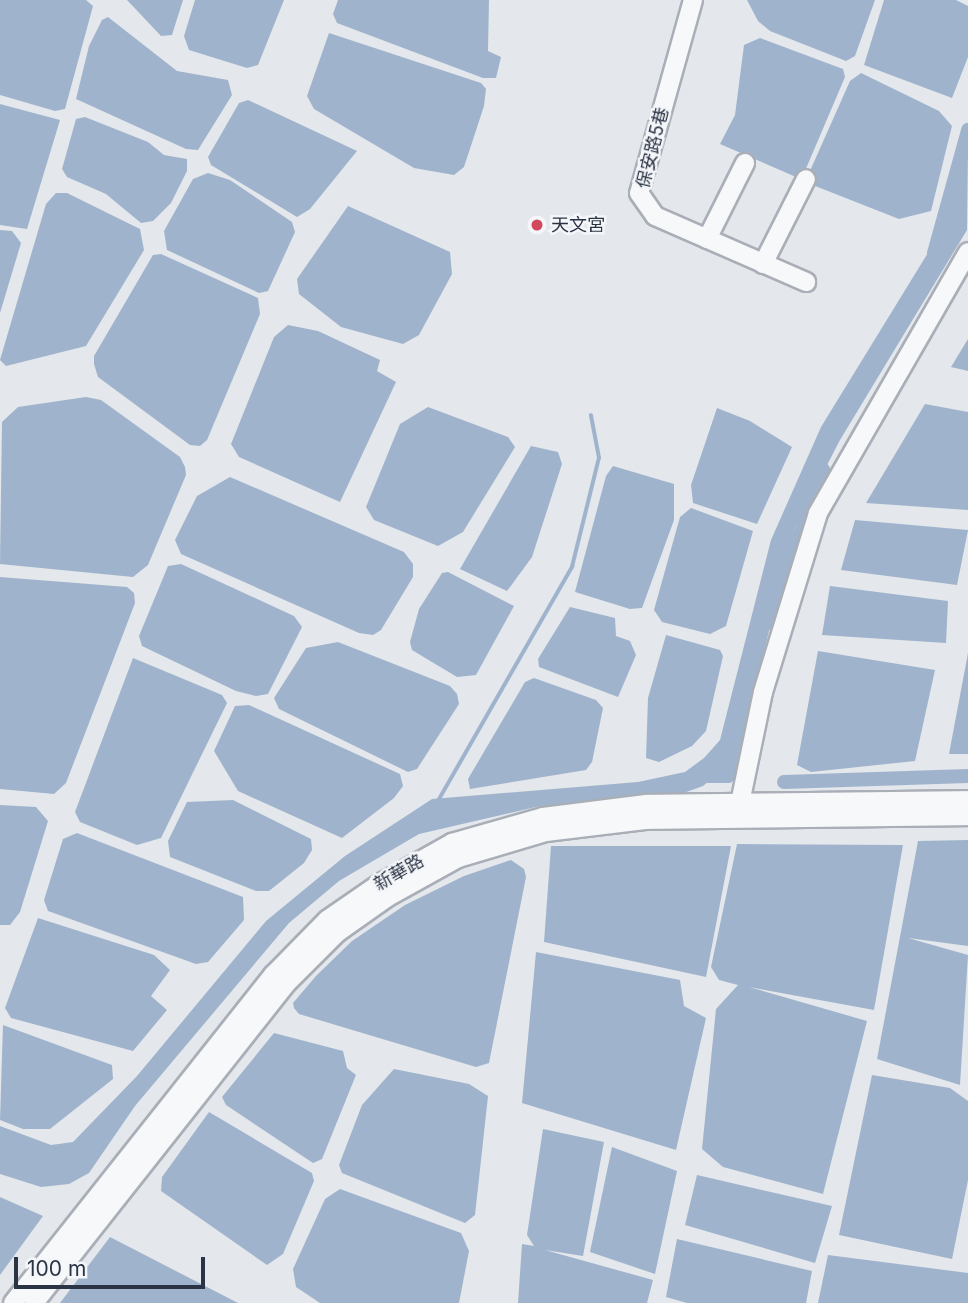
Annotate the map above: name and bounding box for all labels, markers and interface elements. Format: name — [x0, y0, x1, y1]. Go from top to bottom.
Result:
street label: 保安路5巷 — [632, 105, 674, 191]
place label: 天文宮 — [551, 214, 605, 236]
marker: 天文宮 — [529, 217, 545, 233]
street label: 新華路 — [370, 850, 428, 896]
scale bar — [18, 1244, 208, 1288]
text: 100 m — [27, 1256, 86, 1281]

